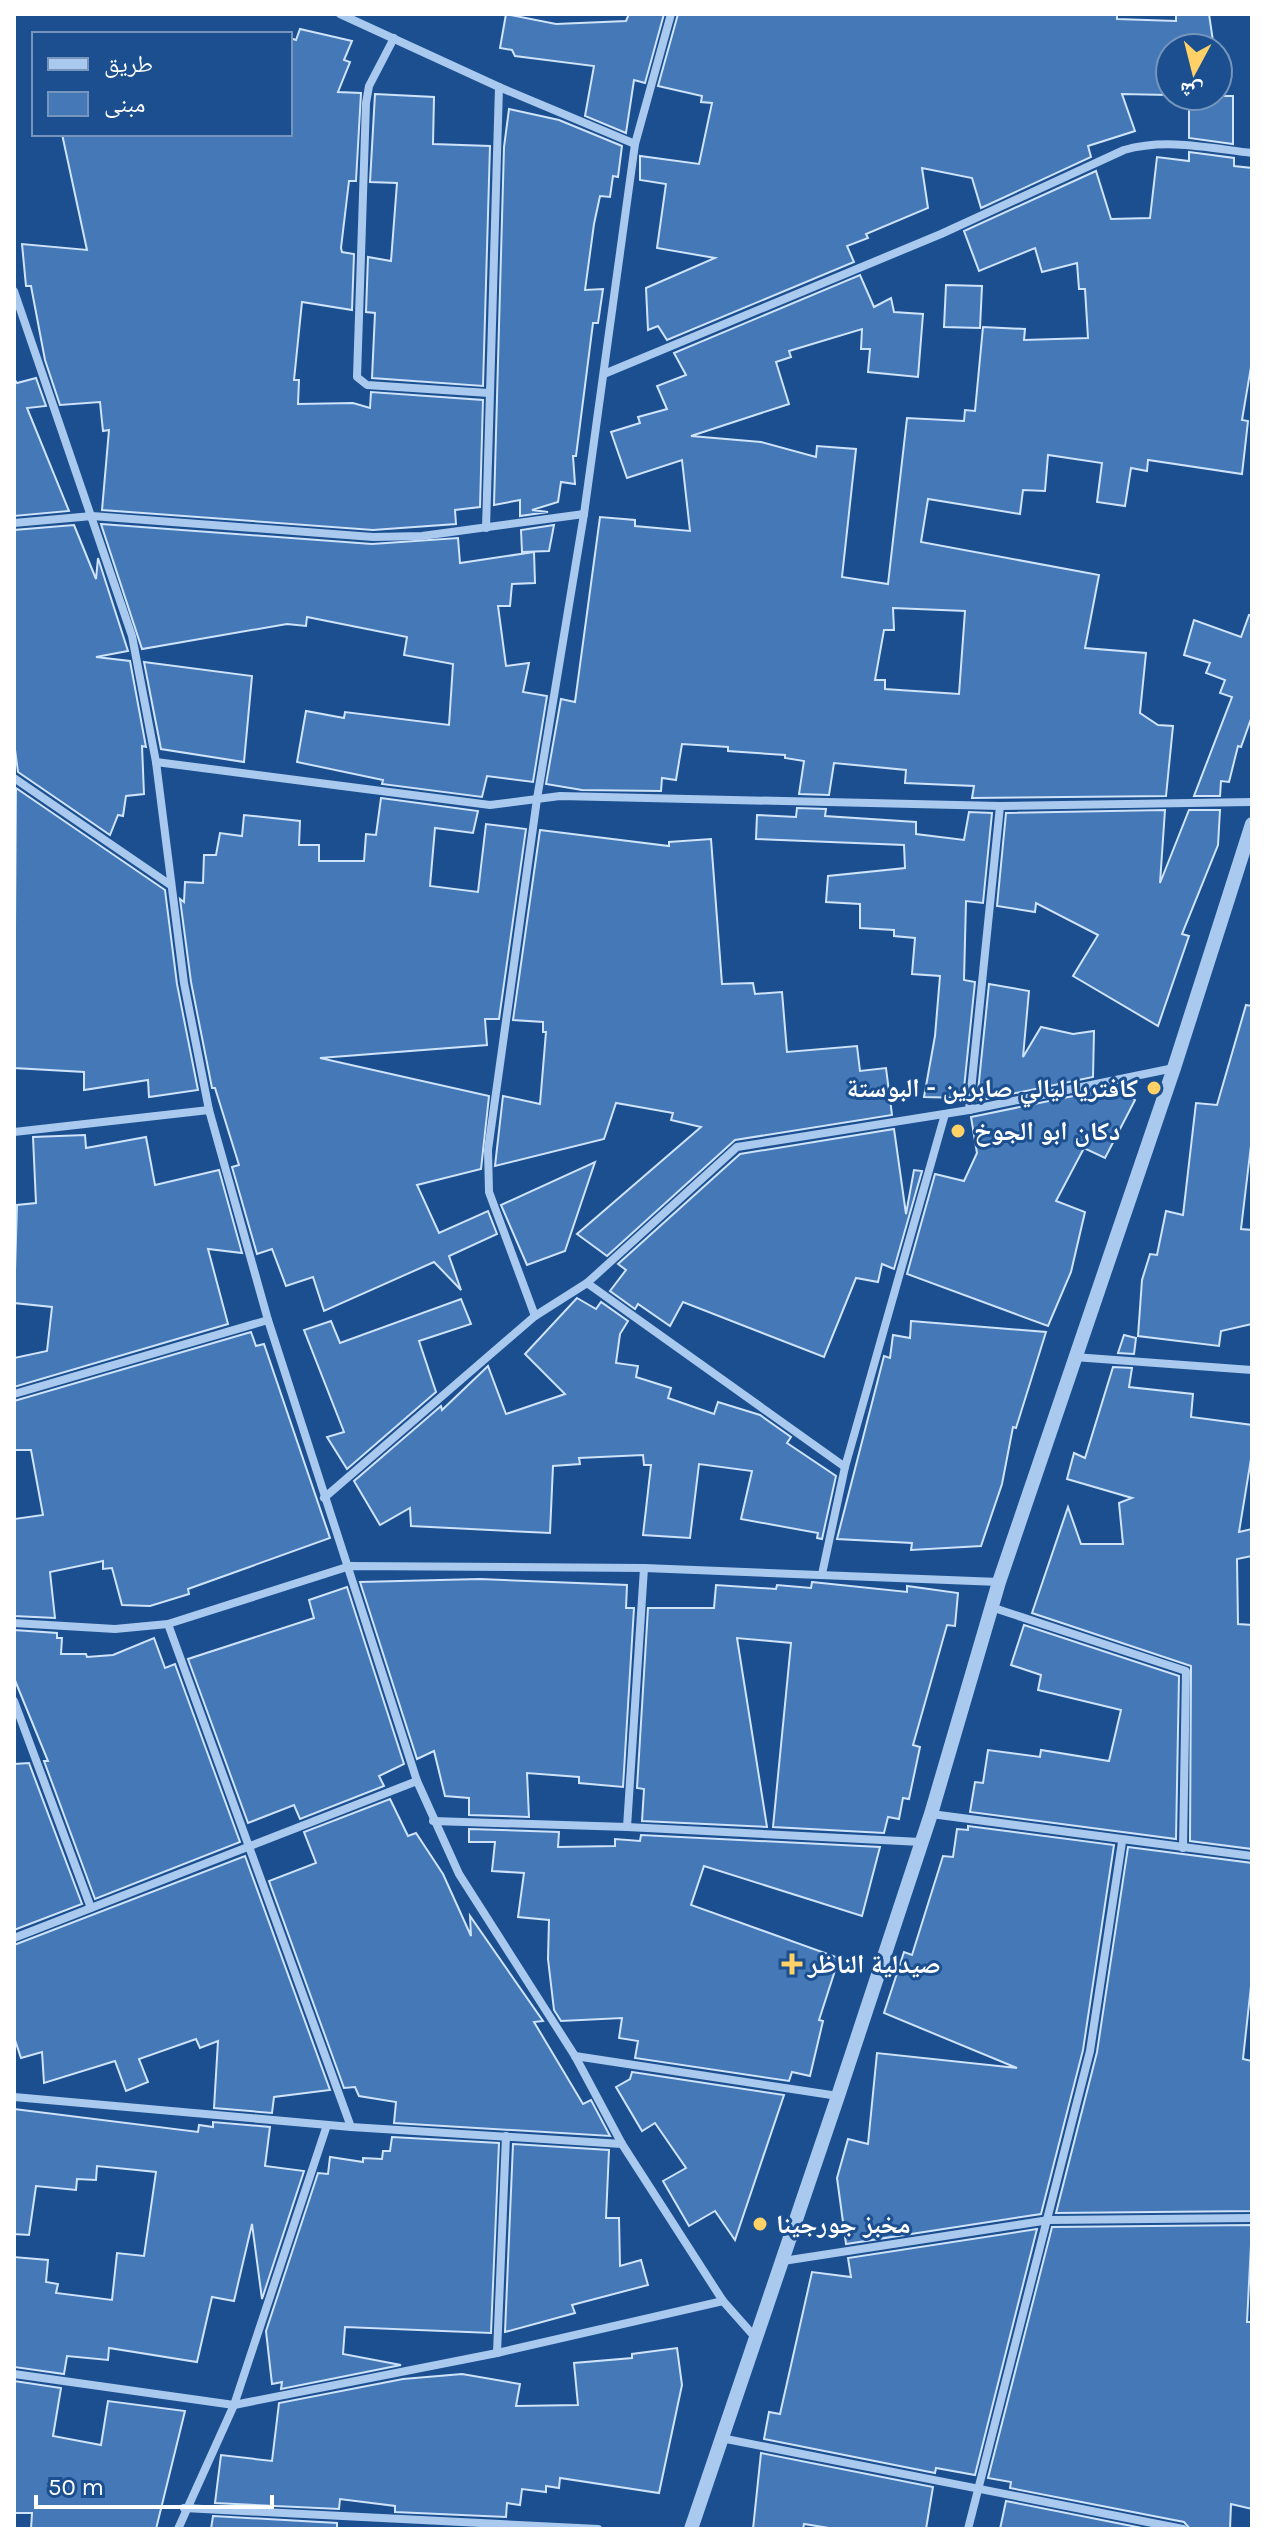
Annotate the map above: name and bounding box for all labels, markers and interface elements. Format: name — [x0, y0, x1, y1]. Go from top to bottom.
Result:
legend — [32, 32, 292, 136]
north arrow — [1154, 32, 1234, 112]
text: طريق — [104, 50, 153, 78]
text: ش — [1179, 77, 1205, 105]
text: مبنى — [104, 90, 145, 118]
place label: كافتريا ليالي صابرين - البوستة — [847, 1073, 1138, 1108]
marker: كافتريا ليالي صابرين - البوستة — [1145, 1079, 1163, 1097]
place label: دكان ابو الجوخ — [974, 1116, 1120, 1147]
marker: دكان ابو الجوخ — [949, 1122, 967, 1140]
place label: صيدلية الناظر — [807, 1949, 941, 1980]
marker: صيدلية الناظر — [783, 1955, 801, 1973]
place label: مخبز جورجينا — [776, 2209, 911, 2240]
marker: مخبز جورجينا — [751, 2215, 769, 2233]
scale bar — [36, 2459, 272, 2509]
text: 50 m — [48, 2473, 104, 2501]

